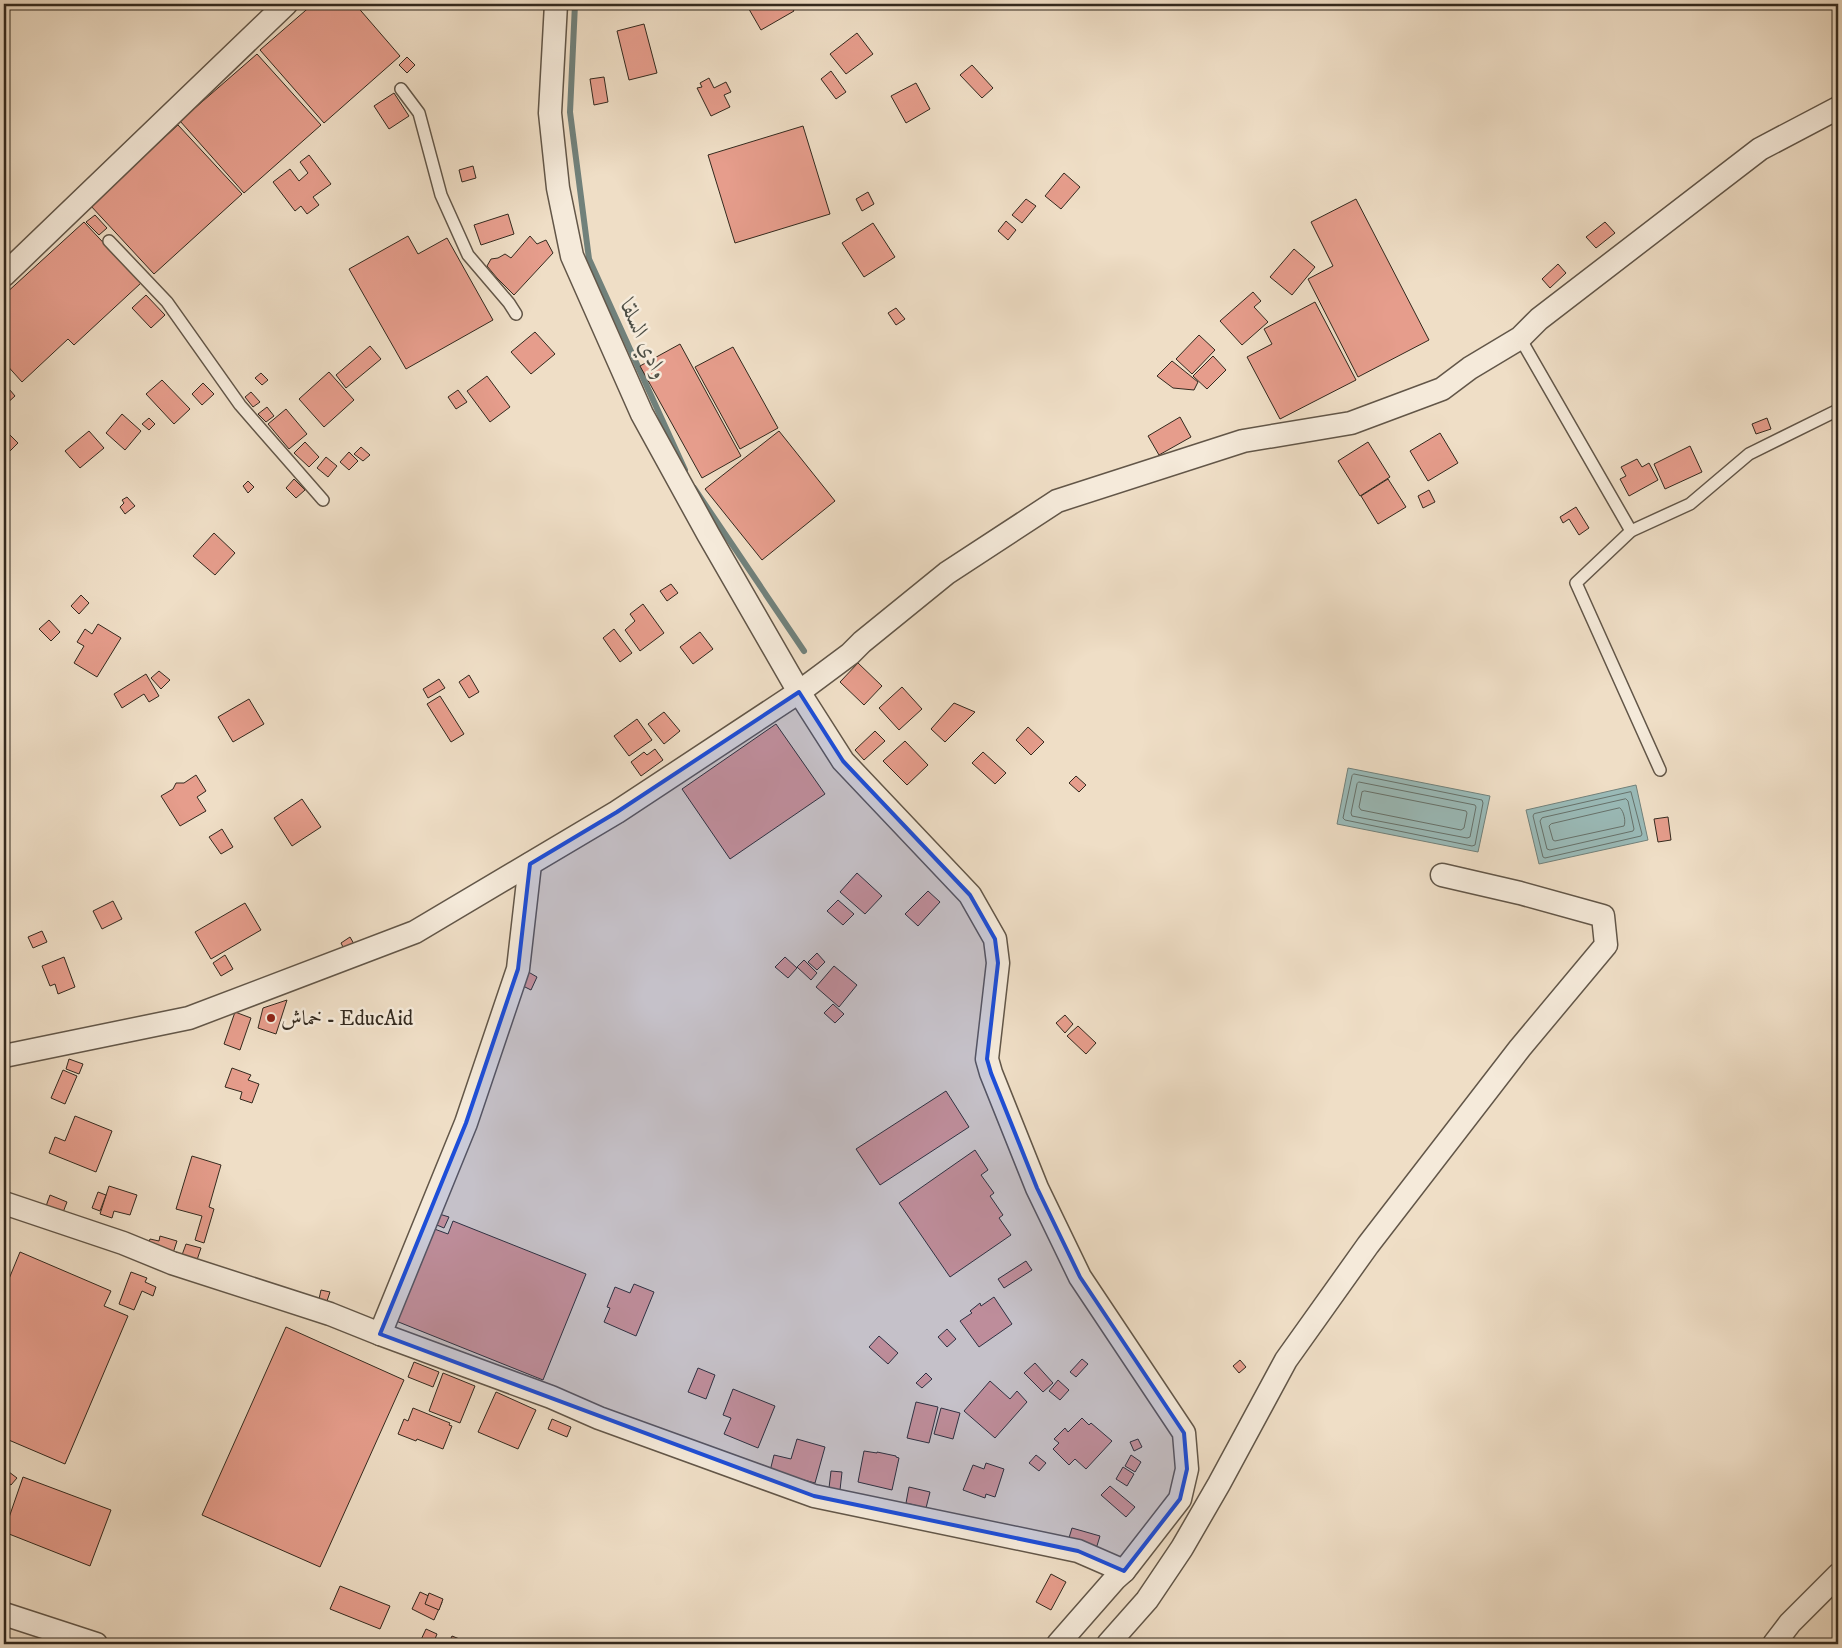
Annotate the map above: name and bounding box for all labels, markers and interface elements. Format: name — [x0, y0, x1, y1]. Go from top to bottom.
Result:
water label: وادي السلقا — [610, 294, 674, 385]
place label: خماش - EducAid — [281, 1006, 414, 1032]
marker: خماش - EducAid — [265, 1012, 277, 1024]

